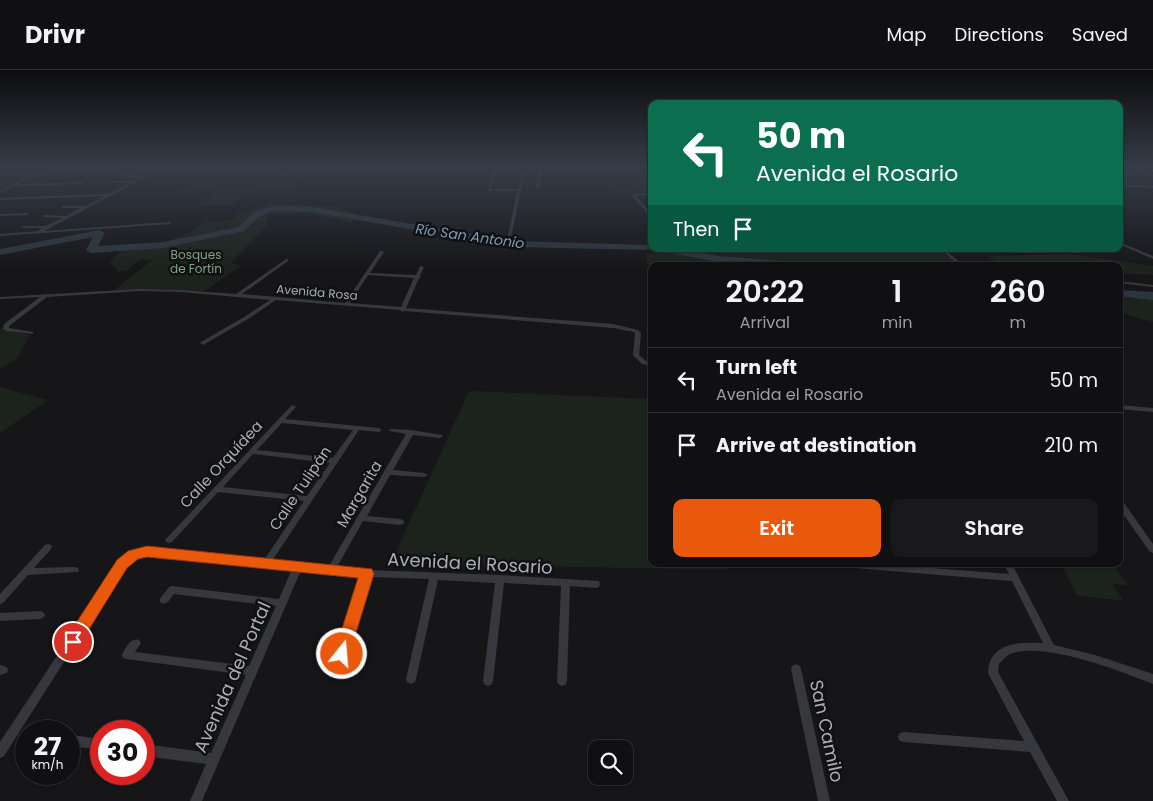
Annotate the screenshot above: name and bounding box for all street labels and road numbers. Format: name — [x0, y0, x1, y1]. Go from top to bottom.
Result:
street label: Avenida Rosa — [276, 280, 358, 304]
street label: Calle Orquídea — [175, 416, 267, 512]
street label: Calle Tulipán — [264, 442, 336, 534]
street label: Margarita — [331, 457, 387, 531]
street label: Avenida el Rosario — [387, 546, 553, 580]
street label: Avenida del Portal — [187, 598, 277, 756]
street label: San Camilo — [804, 678, 850, 784]

